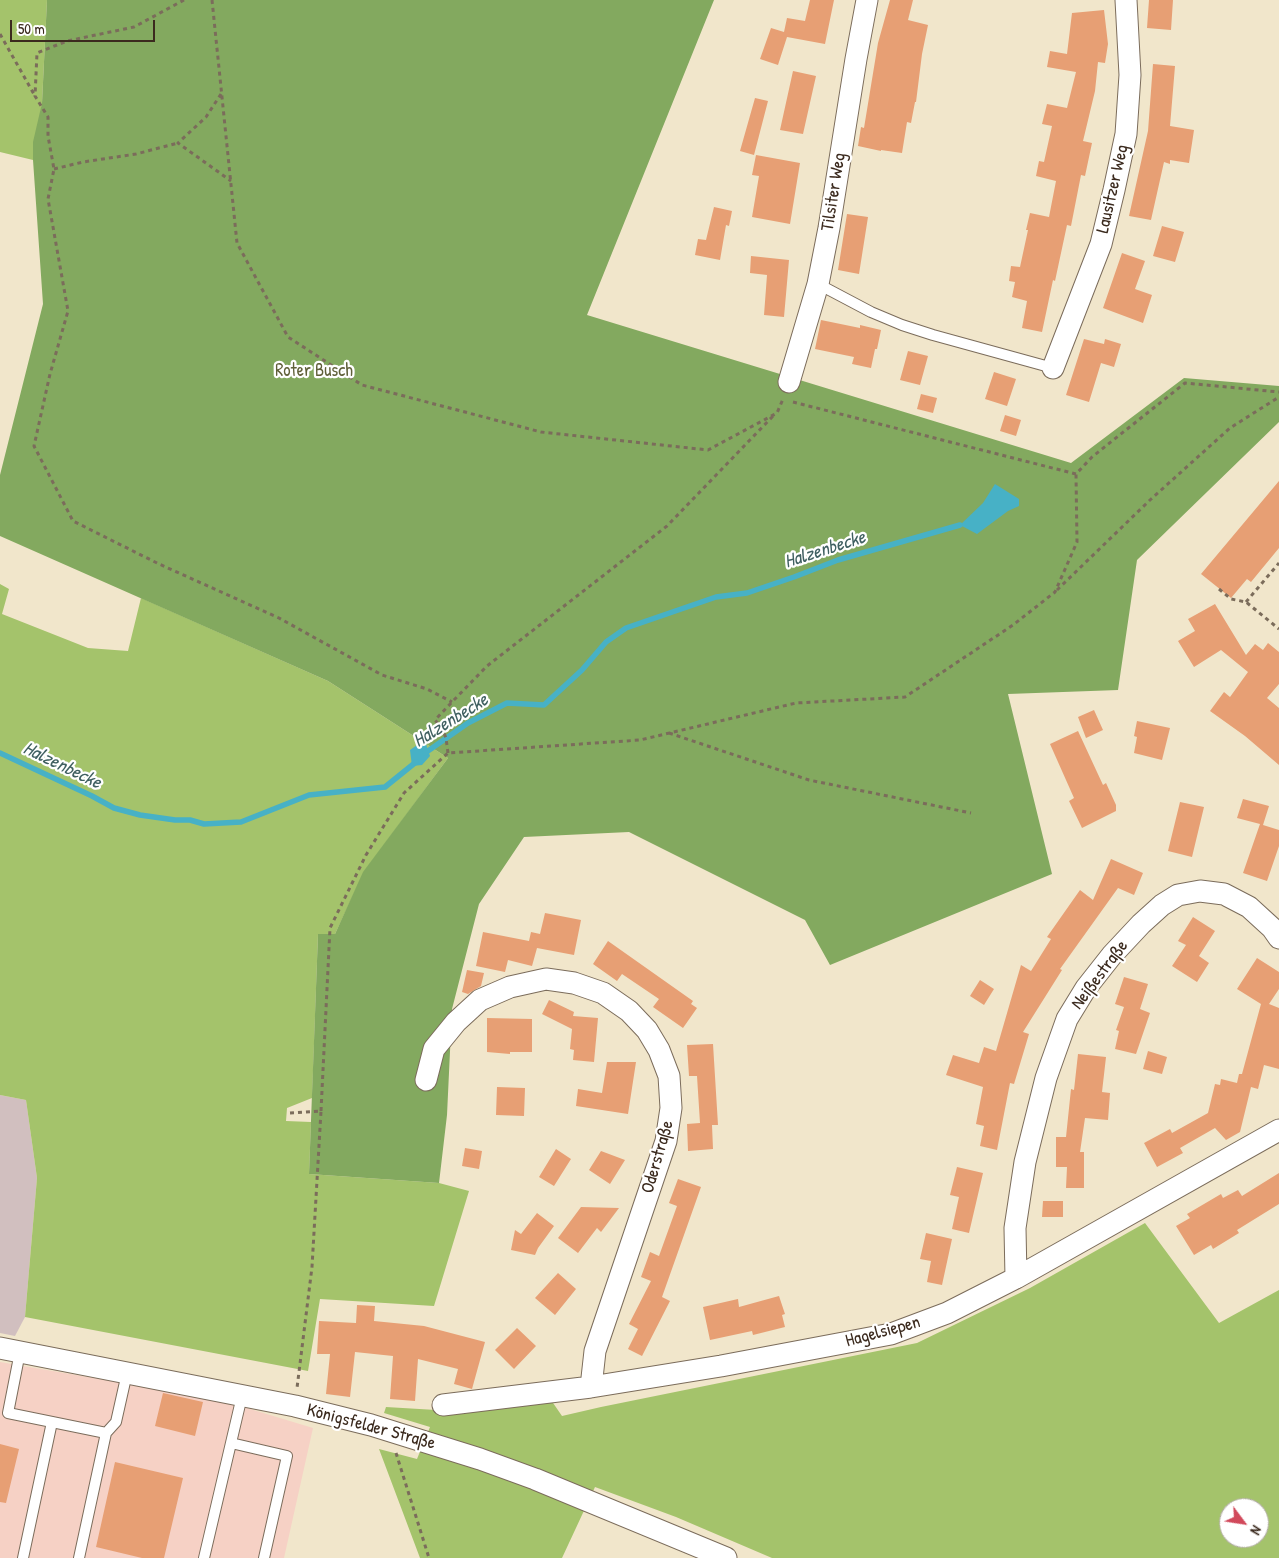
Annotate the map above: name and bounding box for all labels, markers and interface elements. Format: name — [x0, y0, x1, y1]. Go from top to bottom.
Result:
scale bar — [12, 10, 158, 42]
text: 50 m — [18, 18, 45, 39]
street label: Lausitzer Weg — [1092, 143, 1134, 235]
street label: Tilsiter Weg — [817, 151, 851, 233]
park label: Roter Busch — [275, 360, 353, 382]
water label: Halzenbecke — [782, 526, 868, 574]
water label: Halzenbecke — [409, 689, 493, 753]
water label: Halzenbecke — [19, 737, 105, 795]
street label: Neißestraße — [1067, 936, 1133, 1014]
street label: Oderstraße — [637, 1118, 679, 1196]
street label: Hagelsiepen — [843, 1312, 923, 1352]
street label: Königsfelder Straße — [304, 1399, 438, 1455]
north arrow — [1219, 1498, 1269, 1548]
text: N — [1246, 1522, 1266, 1539]

